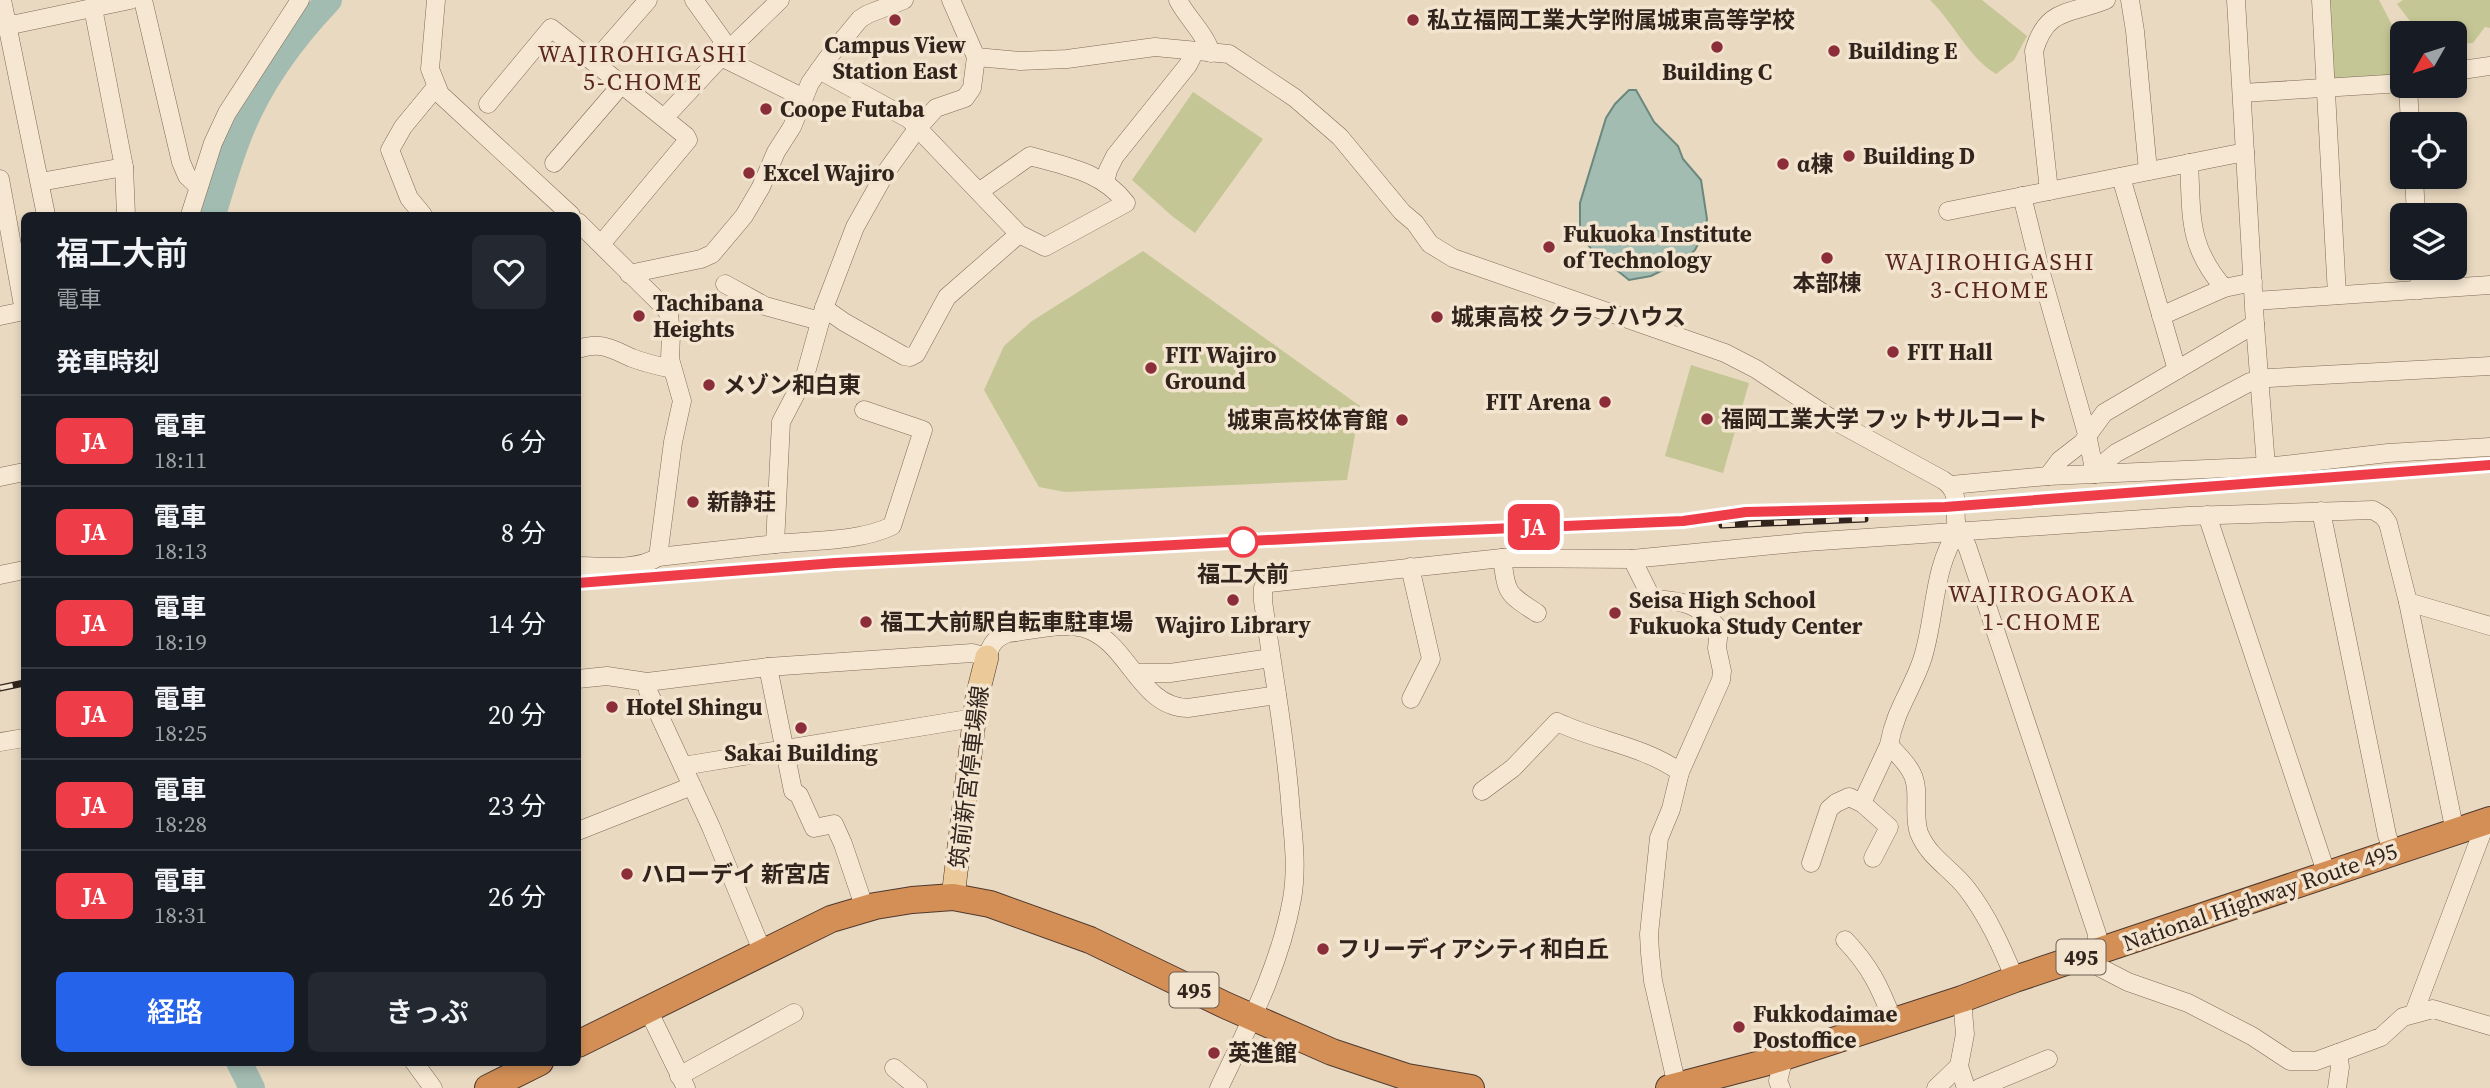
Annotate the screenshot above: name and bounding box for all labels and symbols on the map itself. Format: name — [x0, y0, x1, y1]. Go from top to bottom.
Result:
place label: 私立福岡工業大学附属城東高等学校 — [1427, 4, 1795, 36]
marker: Campus View Station East — [887, 12, 903, 28]
marker: 私立福岡工業大学附属城東高等学校 — [1405, 12, 1421, 28]
north arrow — [2390, 21, 2468, 98]
place label: Campus View Station East — [824, 29, 967, 87]
place label: Building E — [1848, 35, 1958, 67]
district label: WAJIROHIGASHI 5-CHOME — [538, 37, 748, 98]
marker: Building C — [1709, 39, 1725, 55]
marker: Building E — [1826, 43, 1842, 59]
place label: Building C — [1662, 56, 1772, 88]
place label: Coope Futaba — [780, 93, 925, 125]
marker: Coope Futaba — [758, 101, 774, 117]
place label: Building D — [1863, 140, 1975, 172]
place label: α棟 — [1797, 148, 1833, 180]
marker: Building D — [1841, 148, 1857, 164]
marker: α棟 — [1775, 156, 1791, 172]
place label: Excel Wajiro — [763, 157, 894, 189]
marker: Excel Wajiro — [741, 165, 757, 181]
place label: Fukuoka Institute of Technology — [1563, 218, 1752, 276]
marker: Fukuoka Institute of Technology — [1541, 239, 1557, 255]
district label: WAJIROHIGASHI 3-CHOME — [1885, 245, 2095, 306]
marker: 本部棟 — [1819, 250, 1835, 266]
place label: 本部棟 — [1793, 267, 1862, 299]
place label: Tachibana Heights — [653, 287, 764, 345]
place label: 城東高校 クラブハウス — [1451, 301, 1686, 333]
marker: Tachibana Heights — [631, 308, 647, 324]
marker: 城東高校 クラブハウス — [1429, 309, 1445, 325]
place label: FIT Hall — [1907, 336, 1993, 368]
place label: FIT Wajiro Ground — [1165, 339, 1276, 397]
marker: FIT Hall — [1885, 344, 1901, 360]
marker: FIT Wajiro Ground — [1143, 360, 1159, 376]
place label: メゾン和白東 — [723, 369, 861, 401]
marker: メゾン和白東 — [701, 377, 717, 393]
place label: FIT Arena — [1485, 386, 1592, 418]
marker: FIT Arena — [1597, 394, 1613, 410]
place label: 福岡工業大学 フットサルコート — [1721, 403, 2047, 435]
place label: 城東高校体育館 — [1227, 404, 1388, 436]
marker: 福岡工業大学 フットサルコート — [1699, 411, 1715, 427]
marker: 城東高校体育館 — [1394, 412, 1410, 428]
place label: 新静荘 — [707, 486, 776, 518]
marker: 新静荘 — [685, 494, 701, 510]
line badge: JA — [1502, 504, 1566, 550]
marker: 福工大前 — [1228, 527, 1258, 557]
place label: 福工大前 — [1197, 558, 1289, 590]
district label: WAJIROGAOKA 1-CHOME — [1948, 577, 2136, 638]
place label: Seisa High School Fukuoka Study Center — [1629, 584, 1863, 642]
marker: Wajiro Library — [1225, 592, 1241, 608]
marker: Seisa High School Fukuoka Study Center — [1607, 605, 1623, 621]
place label: 福工大前駅自転車駐車場 — [880, 606, 1133, 638]
place label: Wajiro Library — [1155, 609, 1312, 641]
marker: 福工大前駅自転車駐車場 — [858, 614, 874, 630]
street label: 筑前新宮停車場線 — [942, 684, 996, 870]
place label: Hotel Shingu — [626, 691, 762, 723]
marker: Hotel Shingu — [604, 699, 620, 715]
marker: Sakai Building — [793, 720, 809, 736]
place label: Sakai Building — [724, 737, 878, 769]
street label: National Highway Route 495 — [2118, 835, 2402, 959]
place label: ハローデイ 新宮店 — [641, 858, 830, 890]
marker: ハローデイ 新宮店 — [619, 866, 635, 882]
place label: フリーディアシティ和白丘 — [1337, 933, 1609, 965]
road number: 495 — [2056, 940, 2106, 974]
marker: フリーディアシティ和白丘 — [1315, 941, 1331, 957]
road number: 495 — [1170, 972, 1218, 1007]
place label: Fukkodaimae Postoffice — [1753, 998, 1898, 1056]
marker: Fukkodaimae Postoffice — [1731, 1019, 1747, 1035]
place label: 英進館 — [1228, 1037, 1297, 1069]
marker: 英進館 — [1206, 1045, 1222, 1061]

